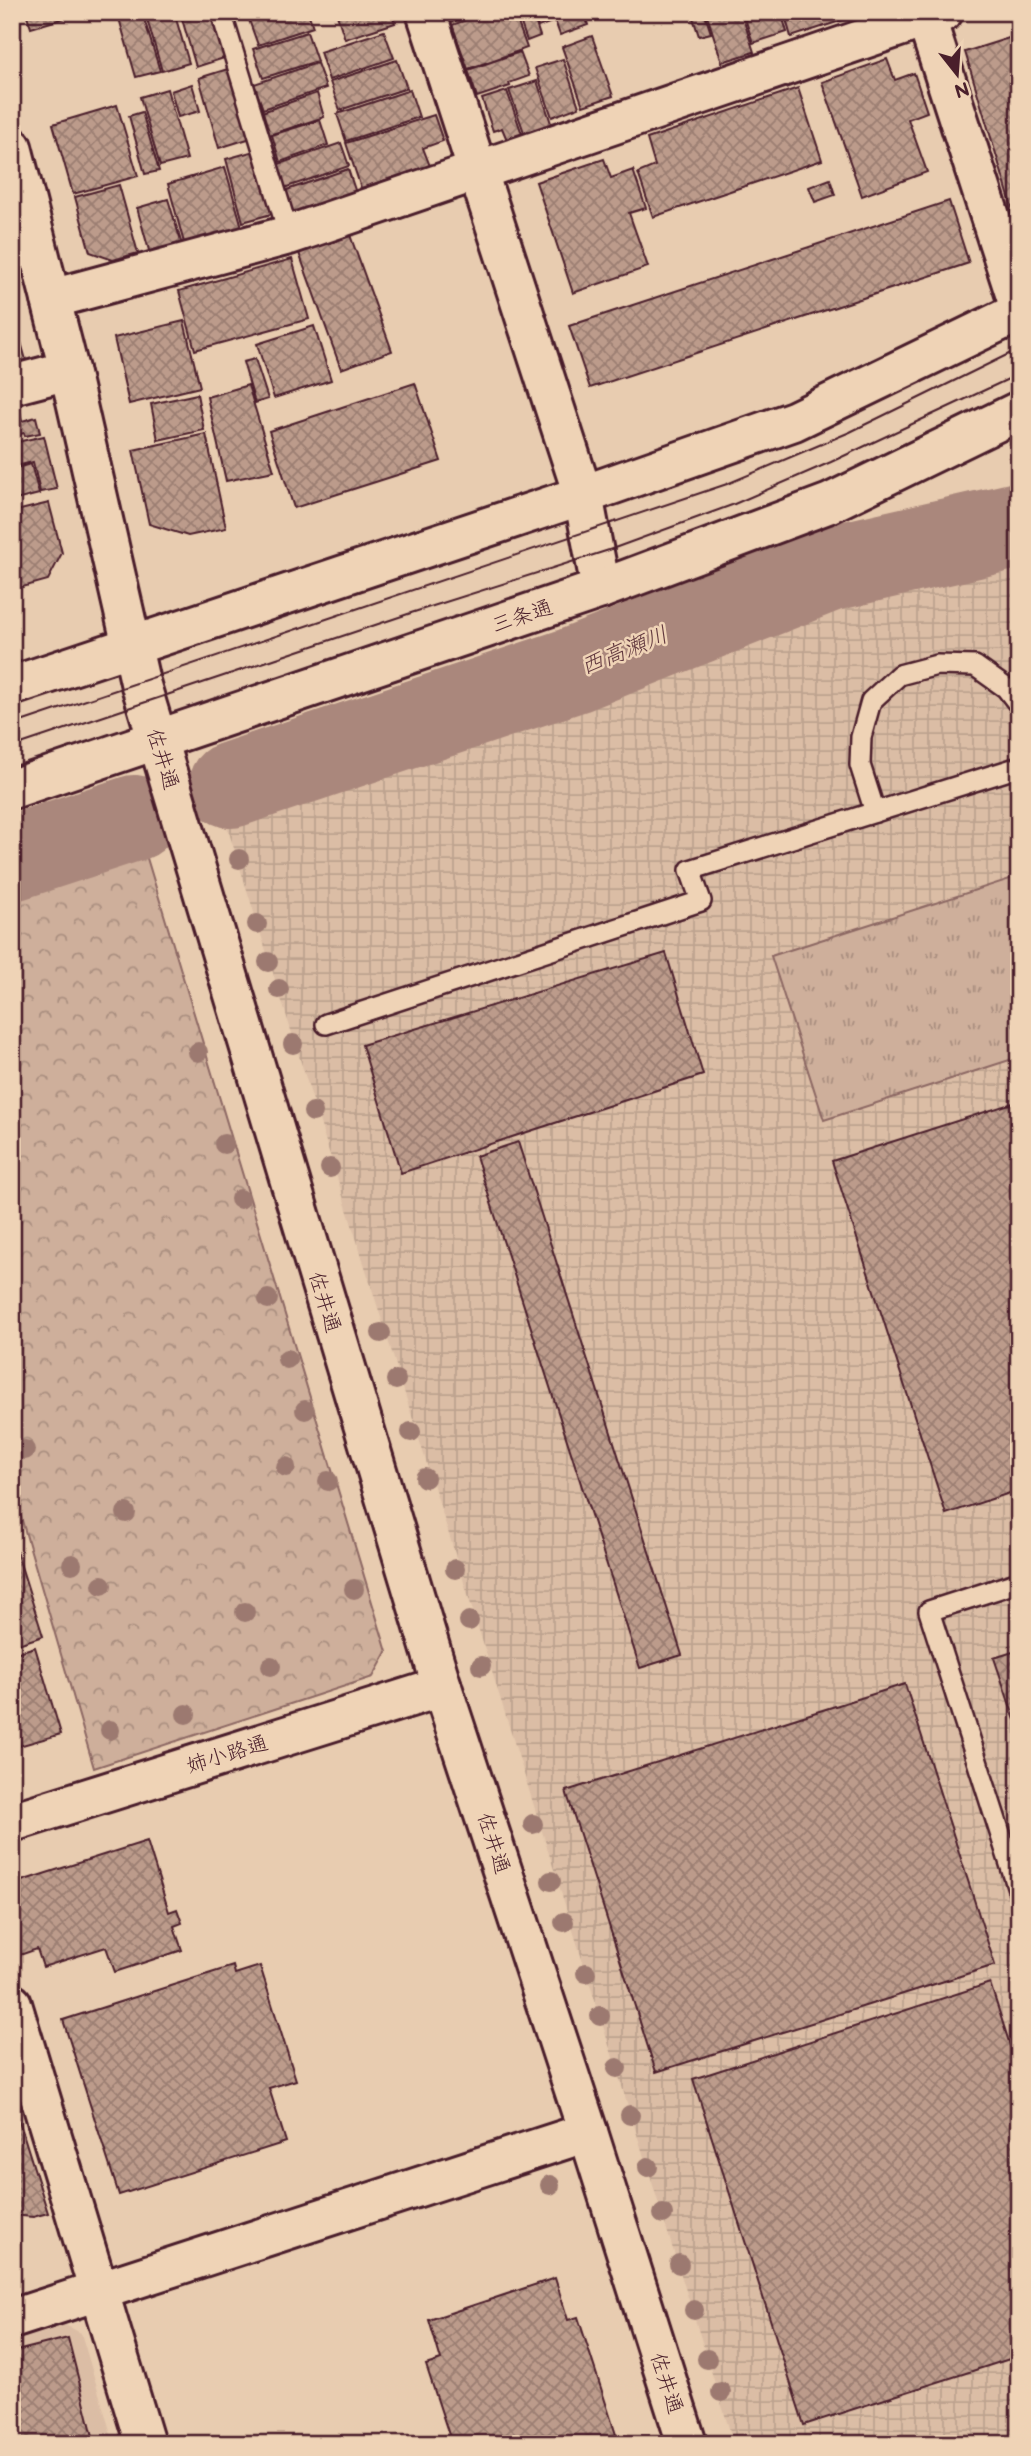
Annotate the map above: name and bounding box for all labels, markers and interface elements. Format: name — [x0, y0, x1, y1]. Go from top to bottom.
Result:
north arrow — [922, 38, 992, 108]
text: N — [951, 76, 972, 102]
street label: 三条通 — [488, 594, 556, 639]
water label: 西高瀬川 — [576, 621, 672, 681]
street label: 佐井通 — [141, 725, 184, 793]
street label: 佐井通 — [303, 1268, 346, 1336]
street label: 姉小路通 — [183, 1730, 271, 1779]
street label: 佐井通 — [472, 1809, 515, 1877]
street label: 佐井通 — [645, 2349, 688, 2417]

